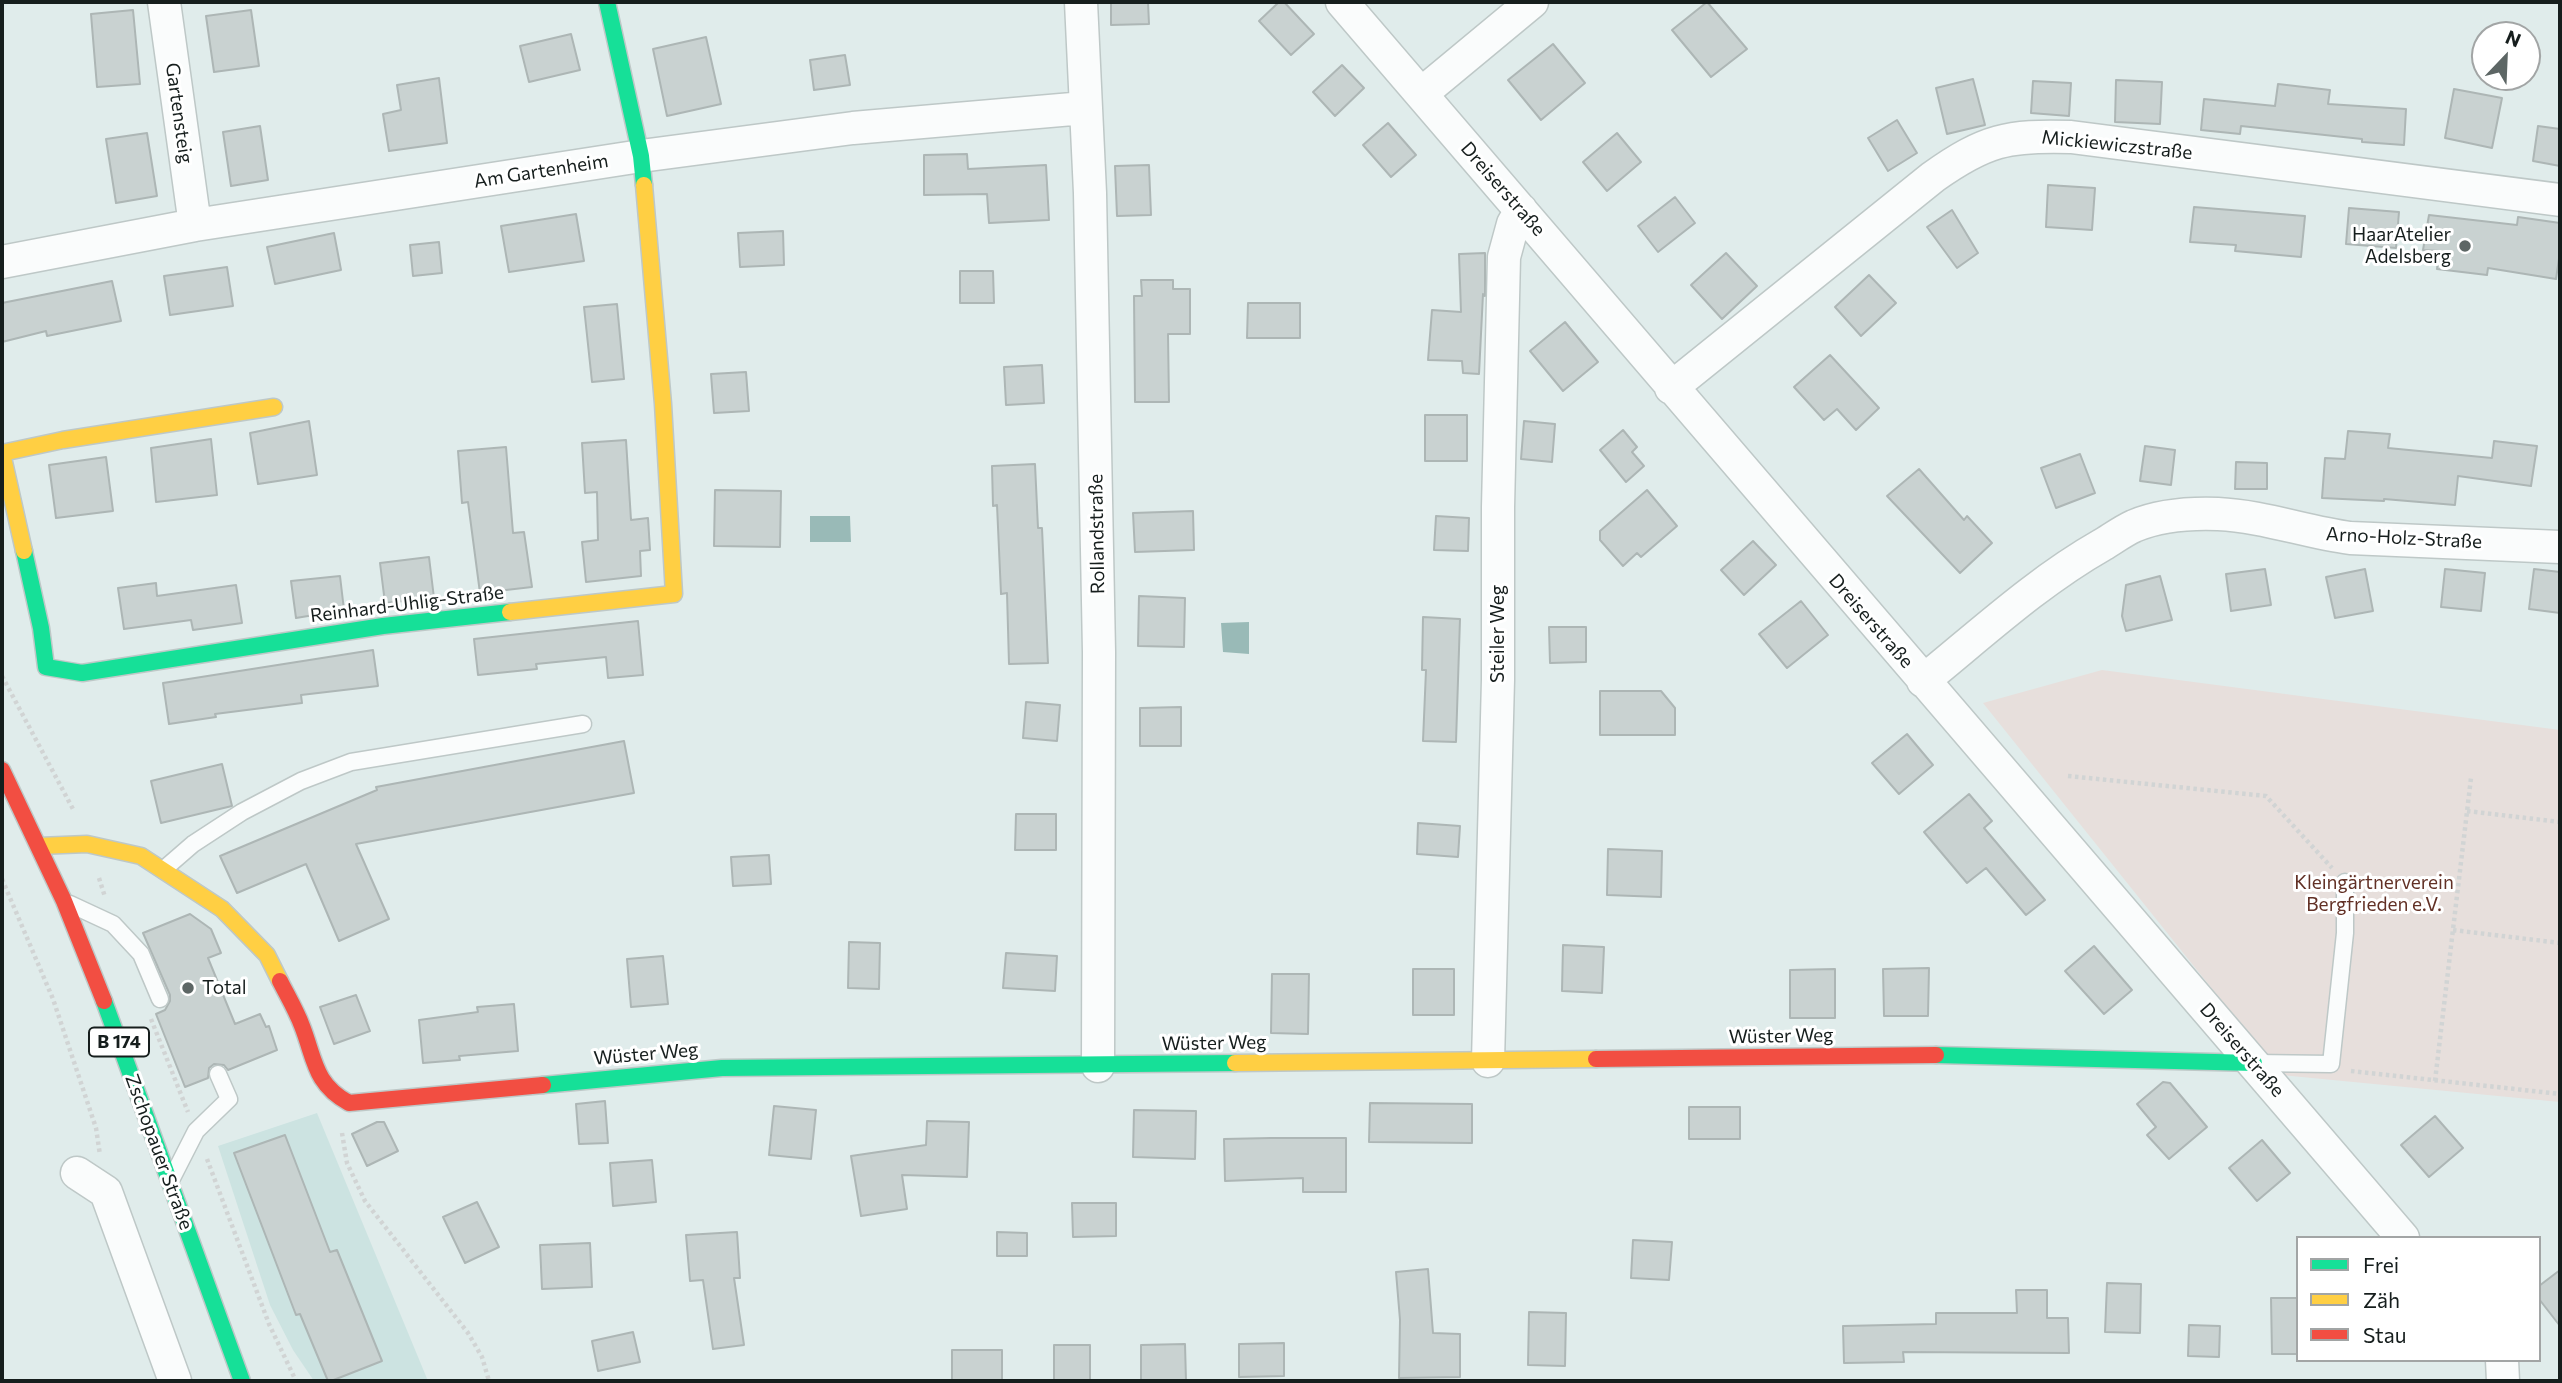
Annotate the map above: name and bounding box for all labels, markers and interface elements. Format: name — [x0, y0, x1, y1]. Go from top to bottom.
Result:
north arrow — [2471, 21, 2541, 91]
text: N — [2503, 25, 2525, 51]
street label: Gartensteig — [161, 61, 197, 165]
street label: Mickiewiczstraße — [2040, 126, 2194, 164]
street label: Dreiserstraße — [1456, 137, 1550, 241]
street label: Am Gartenheim — [472, 149, 610, 193]
place label: HaarAtelier Adelsberg — [2352, 224, 2451, 268]
marker: HaarAtelier Adelsberg — [2457, 238, 2473, 254]
street label: Rollandstraße — [1085, 474, 1109, 594]
street label: Arno-Holz-Straße — [2325, 523, 2483, 553]
street label: Dreiserstraße — [1824, 569, 1918, 673]
street label: Reinhard-Uhlig-Straße — [309, 581, 505, 627]
street label: Steiler Weg — [1487, 585, 1509, 683]
park label: Kleingärtnerverein Bergfrieden e.V. — [2294, 872, 2454, 916]
place label: Total — [202, 977, 246, 999]
marker: Total — [180, 980, 196, 996]
street label: Dreiserstraße — [2195, 998, 2289, 1102]
street label: Wüster Weg — [1728, 1024, 1834, 1048]
road number: B 174 — [89, 1028, 149, 1056]
street label: Wüster Weg — [1161, 1031, 1267, 1055]
street label: Wüster Weg — [593, 1038, 699, 1070]
street label: Zschopauer Straße — [120, 1071, 198, 1233]
legend — [2296, 1236, 2541, 1362]
text: Frei — [2363, 1252, 2399, 1277]
text: Zäh — [2363, 1287, 2400, 1312]
text: Stau — [2363, 1322, 2406, 1347]

